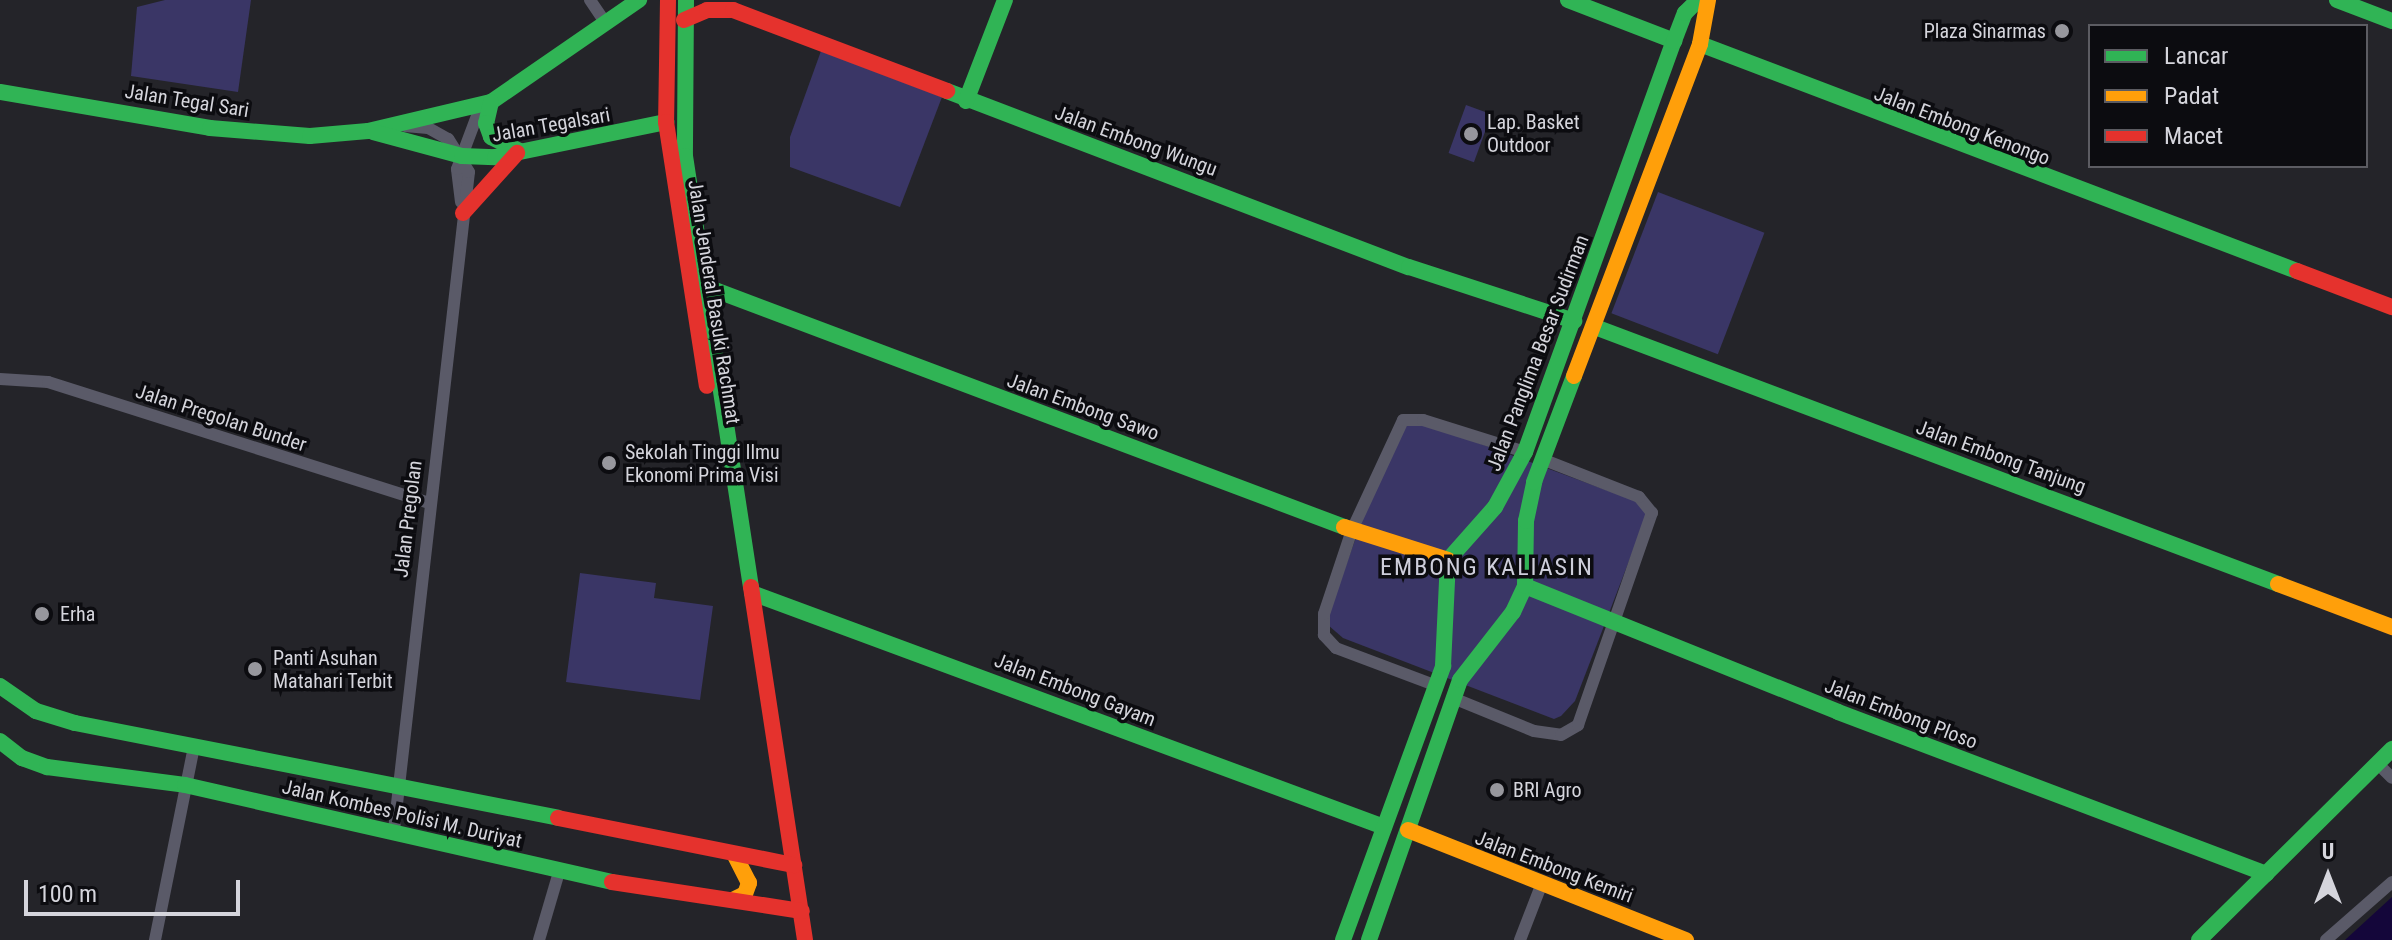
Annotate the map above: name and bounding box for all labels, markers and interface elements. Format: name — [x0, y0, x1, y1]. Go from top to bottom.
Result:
place label: Plaza Sinarmas — [1924, 19, 2046, 43]
marker: Plaza Sinarmas — [2053, 22, 2071, 40]
legend — [2088, 24, 2368, 168]
text: Lancar — [2164, 42, 2228, 70]
street label: Jalan Tegal Sari — [123, 79, 251, 123]
street label: Jalan Embong Kenongo — [1871, 81, 2053, 171]
text: Padat — [2164, 82, 2219, 110]
street label: Jalan Embong Wungu — [1052, 101, 1220, 181]
street label: Jalan Tegalsari — [490, 103, 612, 147]
place label: Lap. Basket Outdoor — [1487, 110, 1580, 157]
text: Macet — [2164, 122, 2223, 150]
marker: Lap. Basket Outdoor — [1462, 125, 1480, 143]
street label: Jalan Jenderal Basuki Rachmat — [683, 178, 745, 426]
street label: Jalan Panglima Besar Sudirman — [1482, 232, 1594, 474]
street label: Jalan Embong Sawo — [1004, 368, 1162, 446]
street label: Jalan Pregolan Bunder — [133, 379, 309, 457]
street label: Jalan Embong Tanjung — [1913, 415, 2089, 499]
place label: Sekolah Tinggi Ilmu Ekonomi Prima Visi — [625, 440, 780, 487]
marker: Sekolah Tinggi Ilmu Ekonomi Prima Visi — [600, 454, 618, 472]
street label: Jalan Pregolan — [389, 459, 427, 579]
district label: EMBONG KALIASIN — [1380, 554, 1594, 582]
place label: Erha — [60, 602, 95, 626]
marker: Erha — [31, 603, 53, 625]
place label: Panti Asuhan Matahari Terbit — [273, 646, 393, 693]
street label: Jalan Embong Gayam — [991, 648, 1159, 732]
marker: Panti Asuhan Matahari Terbit — [244, 658, 266, 680]
street label: Jalan Embong Ploso — [1821, 674, 1981, 754]
street label: Jalan Kombes Polisi M. Duriyat — [280, 775, 524, 853]
place label: BRI Agro — [1513, 778, 1581, 802]
marker: BRI Agro — [1488, 781, 1506, 799]
street label: Jalan Embong Kemiri — [1472, 826, 1636, 908]
north arrow — [2288, 836, 2368, 916]
text: U — [2322, 839, 2334, 864]
scale bar — [28, 864, 244, 914]
text: 100 m — [38, 880, 97, 908]

